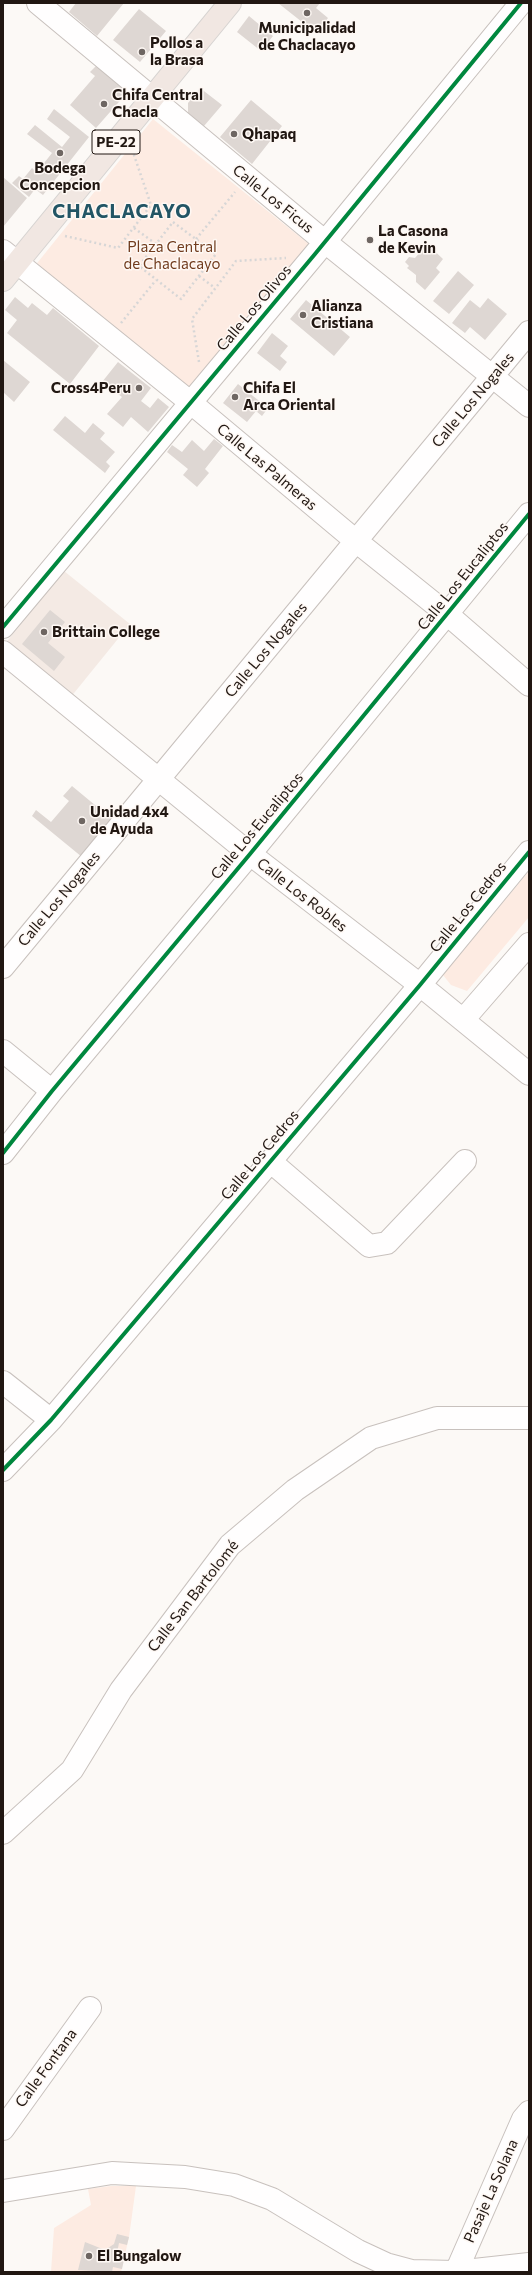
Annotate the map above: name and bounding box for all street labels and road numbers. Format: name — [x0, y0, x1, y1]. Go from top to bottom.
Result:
road number: PE-22 — [92, 130, 140, 154]
street label: Calle Los Ficus — [229, 161, 317, 237]
street label: Calle Los Olivos — [213, 261, 295, 355]
street label: Calle Los Nogales — [428, 349, 518, 451]
street label: Calle Las Palmeras — [213, 420, 321, 514]
street label: Calle Los Eucaliptos — [414, 518, 512, 634]
street label: Calle Los Nogales — [221, 599, 311, 701]
street label: Calle Los Eucaliptos — [207, 769, 307, 883]
street label: Calle Los Nogales — [14, 848, 104, 950]
street label: Calle Los Robles — [253, 854, 351, 936]
street label: Calle Los Cedros — [426, 858, 510, 956]
street label: Calle Los Cedros — [217, 1106, 303, 1204]
street label: Calle San Bartolomé — [144, 1537, 242, 1655]
street label: Calle Fontana — [11, 2025, 81, 2111]
street label: Pasaje La Solana — [460, 2136, 522, 2246]

